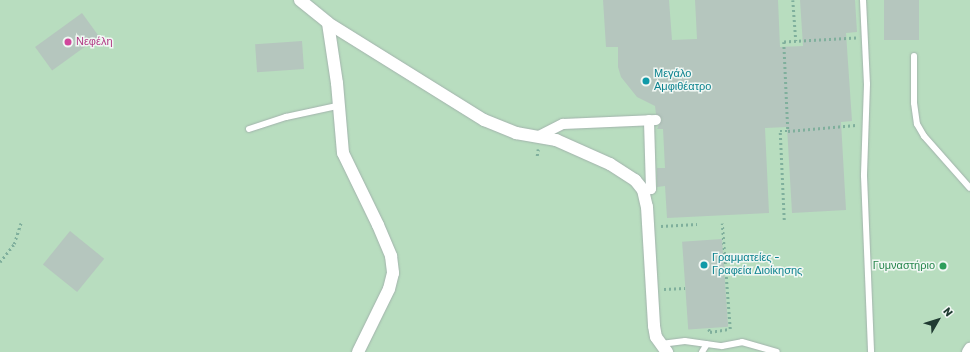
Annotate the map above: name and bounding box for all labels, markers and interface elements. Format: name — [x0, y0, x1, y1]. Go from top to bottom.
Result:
place label: Νεφέλη — [76, 35, 113, 49]
marker: Νεφέλη — [63, 37, 73, 47]
place label: Μεγάλο Αμφιθέατρο — [654, 68, 711, 94]
marker: Μεγάλο Αμφιθέατρο — [641, 76, 651, 86]
place label: Γραμματείες - Γραφεία Διοίκησης — [712, 252, 802, 278]
place label: Γυμναστήριο — [873, 259, 935, 273]
marker: Γραμματείες - Γραφεία Διοίκησης — [699, 260, 709, 270]
marker: Γυμναστήριο — [938, 261, 948, 271]
north arrow — [918, 300, 958, 340]
text: N — [940, 305, 955, 319]

